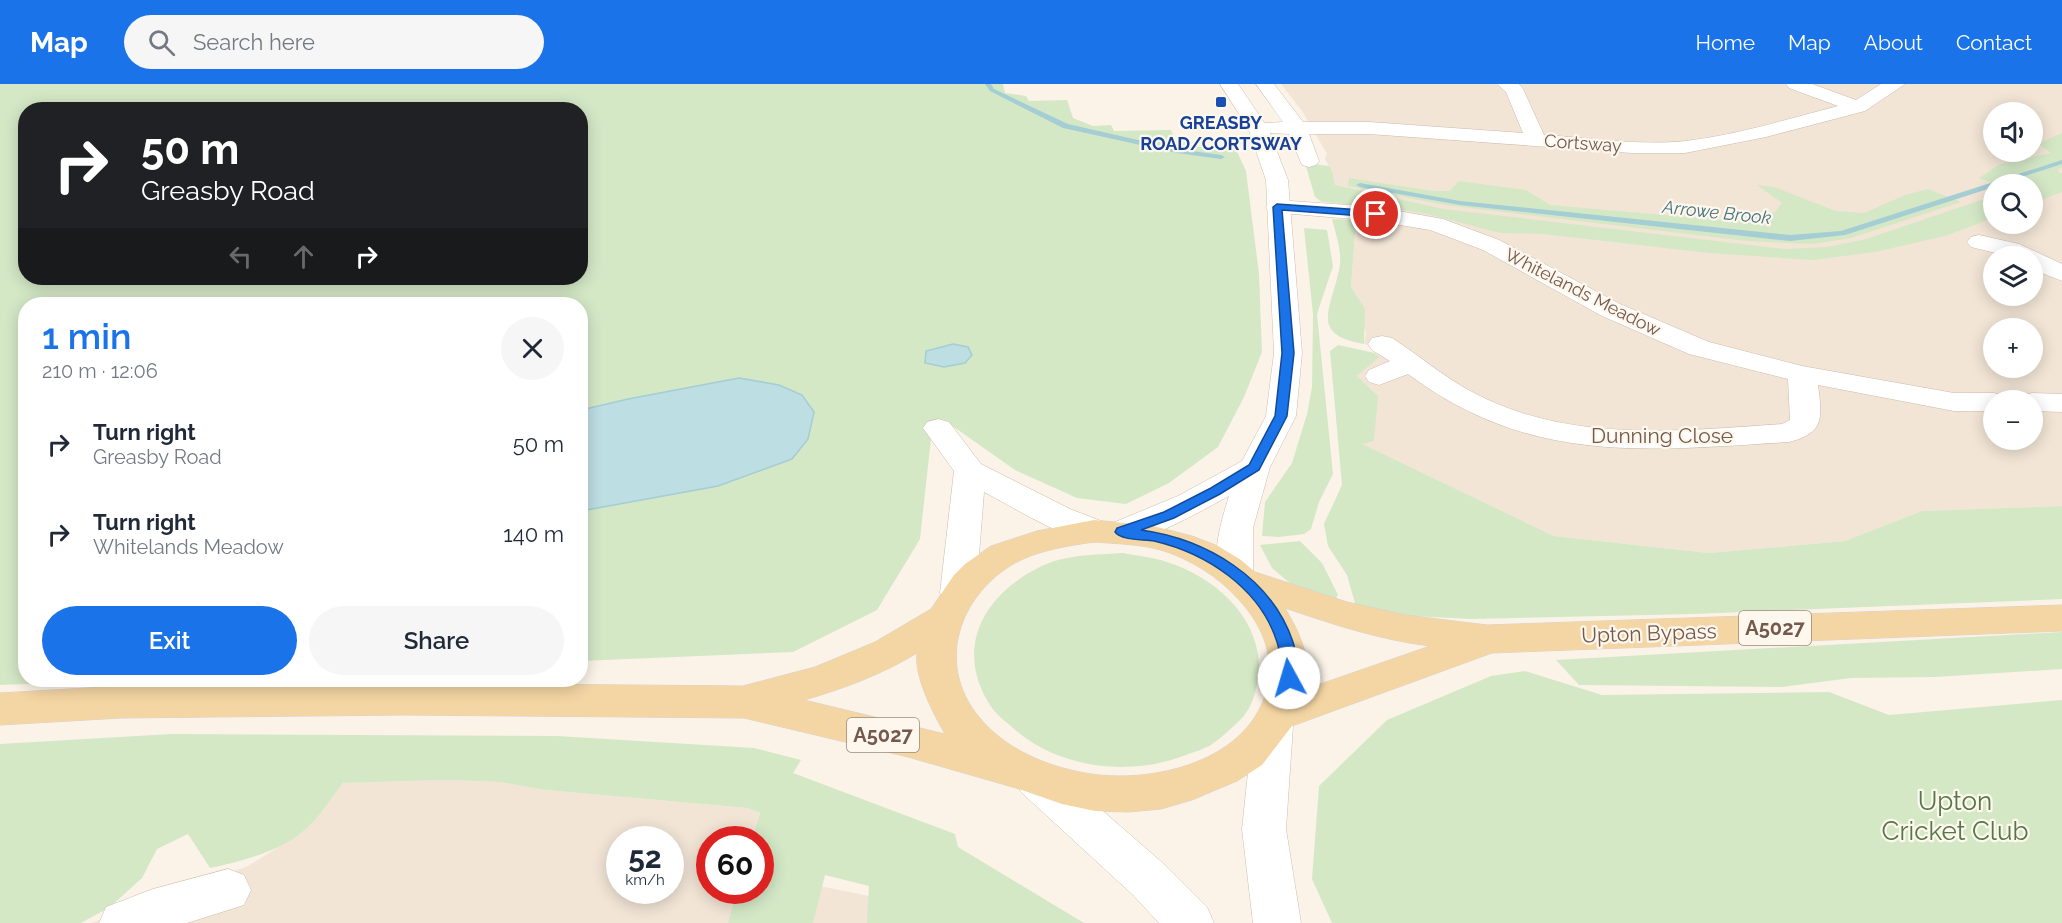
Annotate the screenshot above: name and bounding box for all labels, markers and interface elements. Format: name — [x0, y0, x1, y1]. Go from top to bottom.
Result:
search box — [124, 15, 544, 69]
text: Map — [30, 26, 88, 59]
icon: search — [145, 26, 178, 59]
text: Search here — [193, 29, 315, 55]
text: Home — [1696, 30, 1755, 55]
text: Map — [1788, 30, 1831, 55]
text: About — [1864, 30, 1923, 55]
text: Contact — [1956, 30, 2032, 55]
marker: GREASBY ROAD/CORTSWAY — [1214, 95, 1228, 109]
map controls — [1983, 102, 2043, 450]
button: sound — [1983, 102, 2043, 162]
place label: GREASBY ROAD/CORTSWAY — [1140, 112, 1302, 154]
text: 50 m — [141, 125, 239, 174]
icon: right — [42, 126, 120, 204]
street label: Cortsway — [1544, 130, 1623, 156]
button: search — [1983, 174, 2043, 234]
text: Greasby Road — [141, 175, 315, 206]
pin — [1350, 188, 1401, 239]
water label: Arrowe Brook — [1661, 196, 1773, 228]
icon: arrive — [1359, 197, 1392, 230]
icon: left — [224, 240, 257, 273]
icon: ahead — [287, 240, 320, 273]
icon: right — [350, 240, 383, 273]
street label: Whitelands Meadow — [1502, 244, 1665, 340]
button: layers — [1983, 246, 2043, 306]
text: 1 min — [42, 315, 131, 357]
button: close — [501, 317, 564, 380]
button: + — [1983, 318, 2043, 378]
text: 210 m · 12:06 — [42, 359, 158, 383]
button: − — [1983, 390, 2043, 450]
text: Turn right — [93, 419, 196, 445]
street label: Dunning Close — [1591, 423, 1733, 448]
icon: right — [42, 428, 75, 461]
text: 50 m — [513, 431, 564, 457]
text: Greasby Road — [93, 445, 222, 469]
text: Turn right — [93, 509, 196, 535]
icon: right — [42, 518, 75, 551]
text: 140 m — [503, 521, 564, 547]
text: Whitelands Meadow — [93, 535, 284, 559]
button: Exit — [42, 606, 297, 675]
button: Share — [309, 606, 564, 675]
road number: A5027 — [1739, 611, 1811, 645]
street label: Upton Bypass — [1581, 618, 1717, 648]
position arrow — [1257, 646, 1321, 710]
road number: A5027 — [847, 718, 919, 752]
park label: Upton Cricket Club — [1882, 786, 2028, 846]
speed limit sign: 60 — [696, 826, 774, 904]
text: 52 — [628, 840, 662, 875]
text: km/h — [625, 871, 665, 889]

